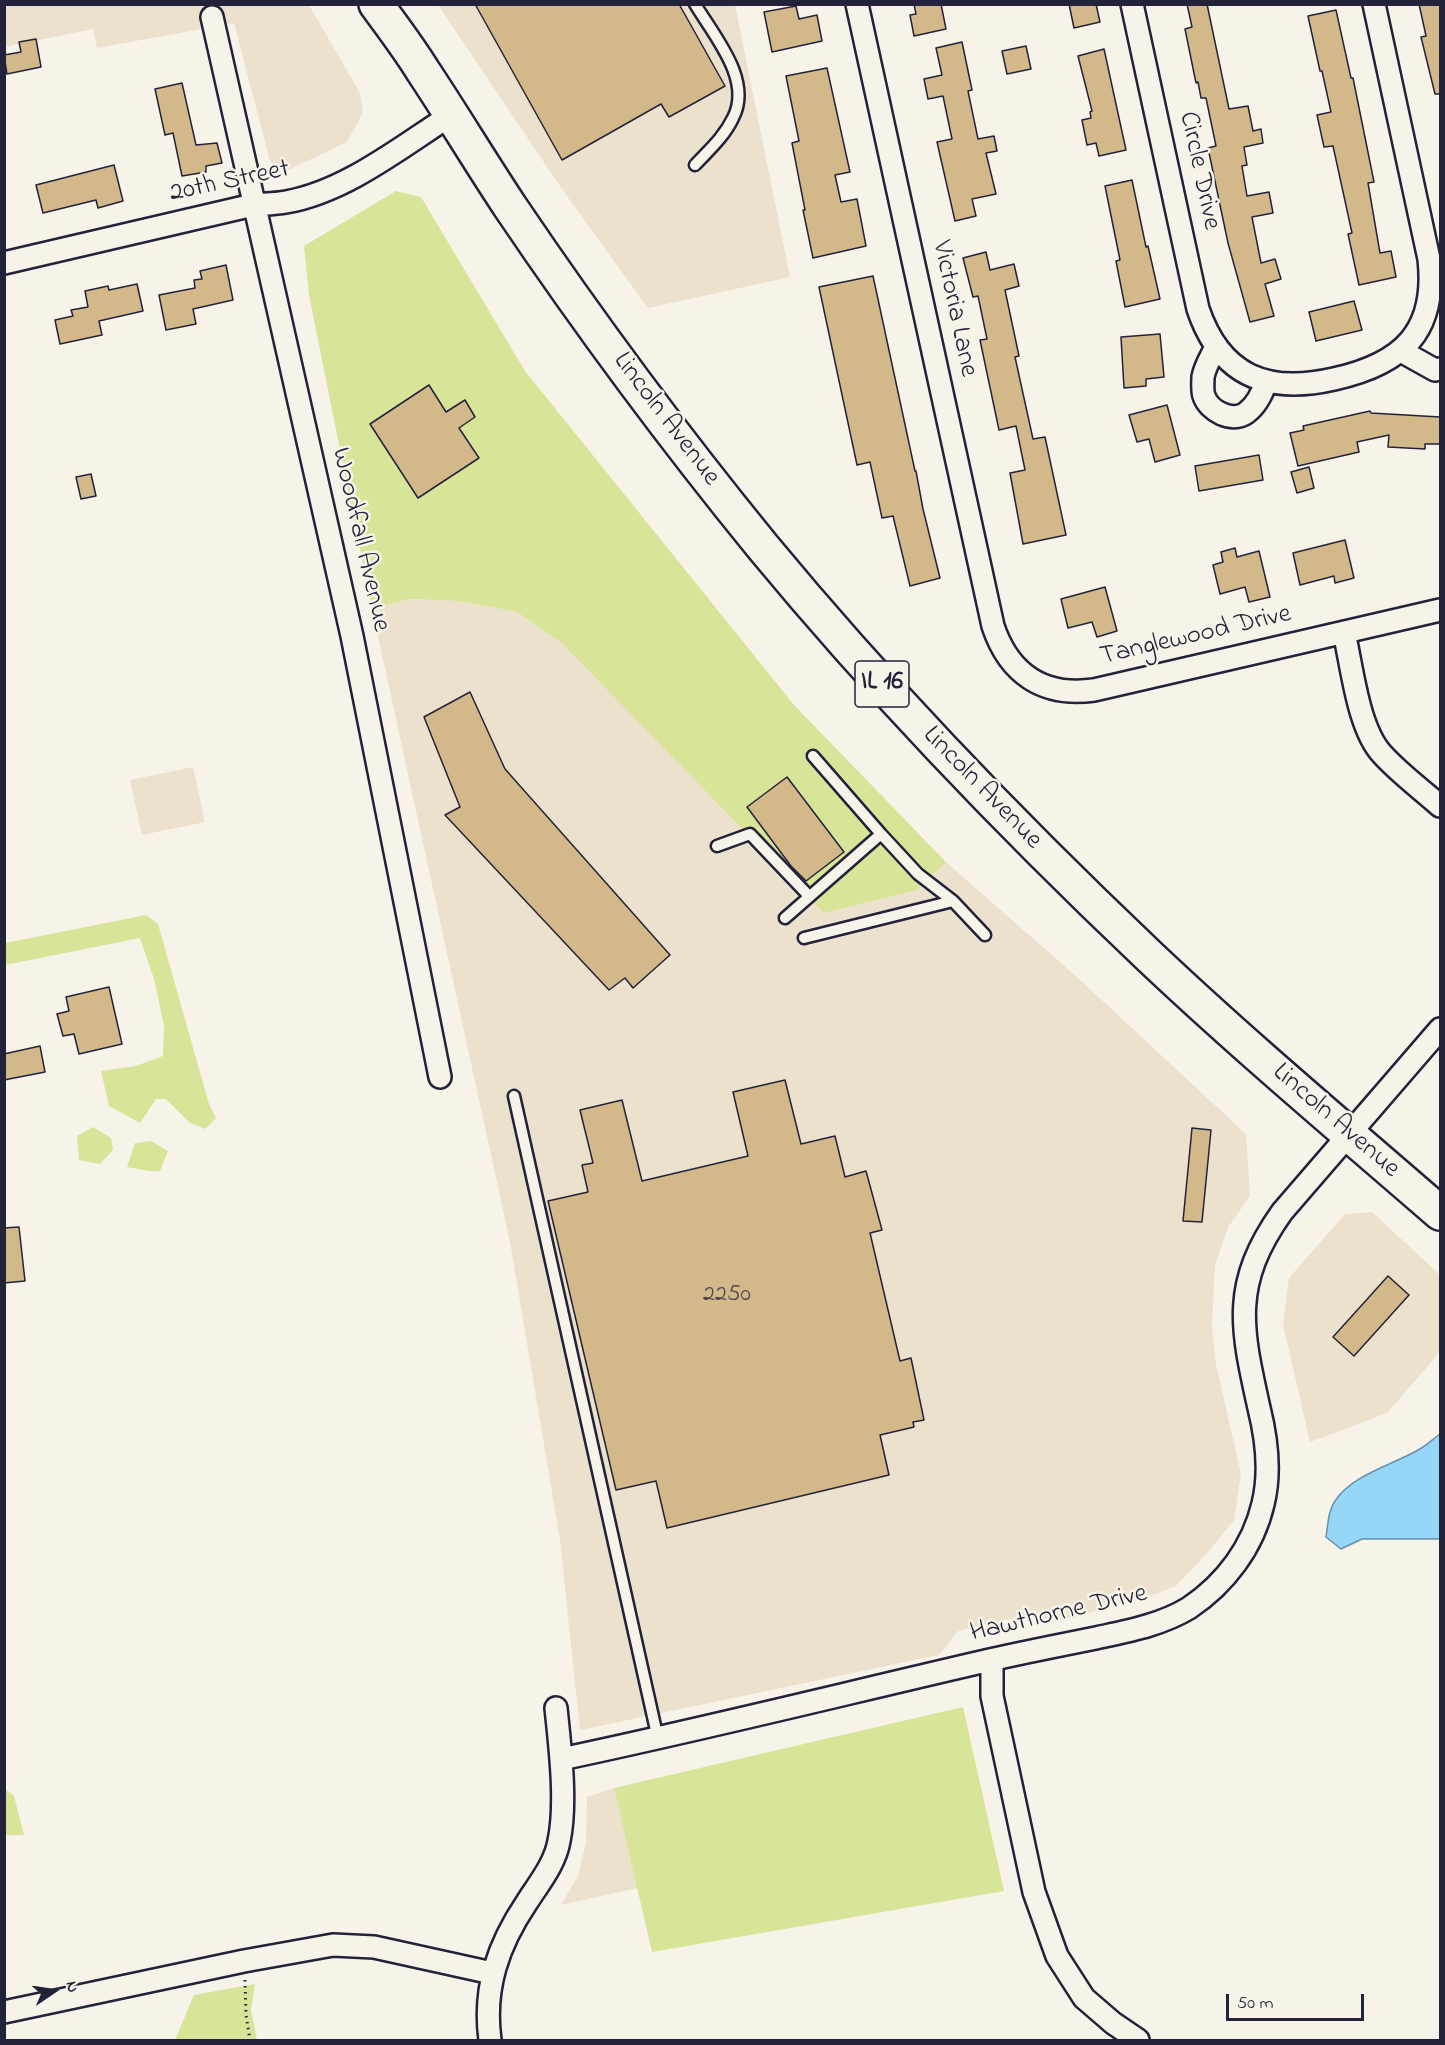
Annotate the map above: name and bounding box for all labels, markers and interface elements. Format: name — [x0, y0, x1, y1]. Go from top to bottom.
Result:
street label: Circle Drive — [1170, 109, 1226, 233]
street label: 20th Street — [167, 154, 293, 212]
street label: Victoria Lane — [923, 238, 983, 380]
street label: Lincoln Avenue — [604, 347, 726, 493]
street label: Woodfall Avenue — [322, 445, 396, 635]
street label: Tanglewood Drive — [1097, 599, 1295, 675]
road number: IL 16 — [855, 661, 909, 707]
street label: Lincoln Avenue — [914, 721, 1048, 857]
street label: Lincoln Avenue — [1264, 1058, 1406, 1186]
house number: 2250 — [703, 1282, 751, 1310]
street label: Hawthorne Drive — [967, 1579, 1151, 1651]
north arrow — [24, 1961, 84, 2021]
text: N — [59, 1979, 84, 1995]
scale bar — [1229, 1982, 1367, 2020]
text: 50 m — [1237, 1991, 1274, 2017]

